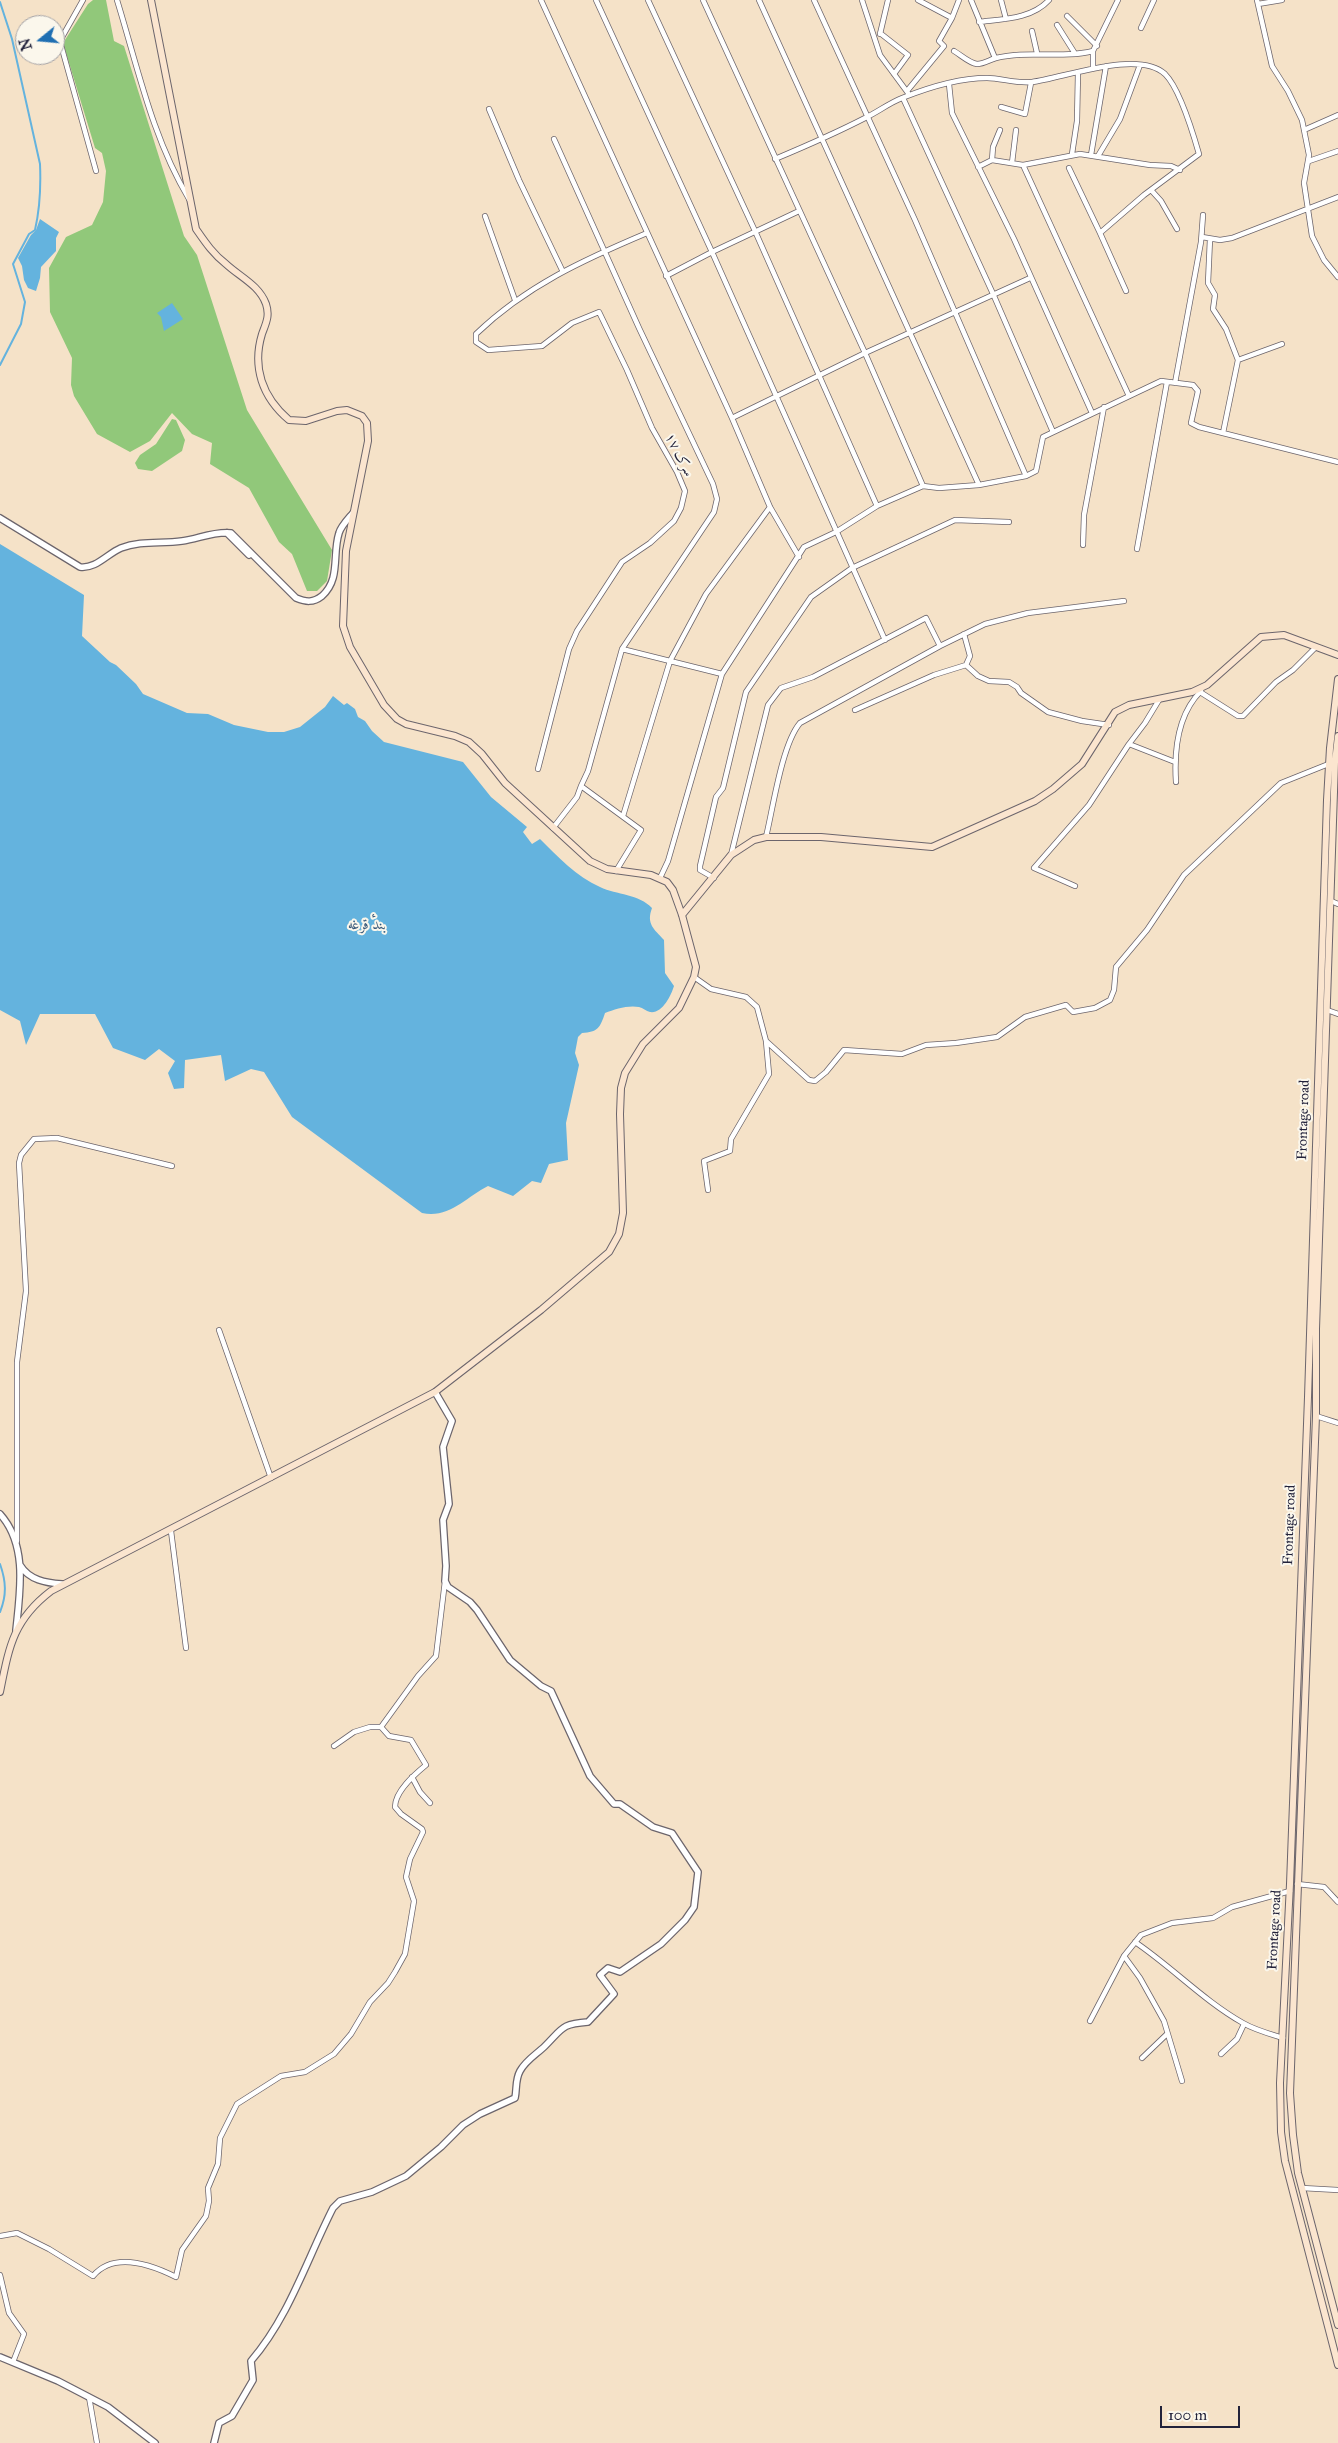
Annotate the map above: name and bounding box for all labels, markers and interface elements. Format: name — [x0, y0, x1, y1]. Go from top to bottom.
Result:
north arrow — [15, 15, 65, 65]
text: N — [16, 36, 36, 52]
street label: سرک ۱۷ — [661, 430, 697, 480]
water label: بندٔ قرغه — [348, 916, 386, 934]
street label: Frontage road — [1294, 1080, 1314, 1160]
street label: Frontage road — [1280, 1485, 1300, 1565]
street label: Frontage road — [1265, 1890, 1285, 1970]
scale bar — [1163, 2396, 1243, 2428]
text: 100 m — [1168, 2406, 1207, 2424]

